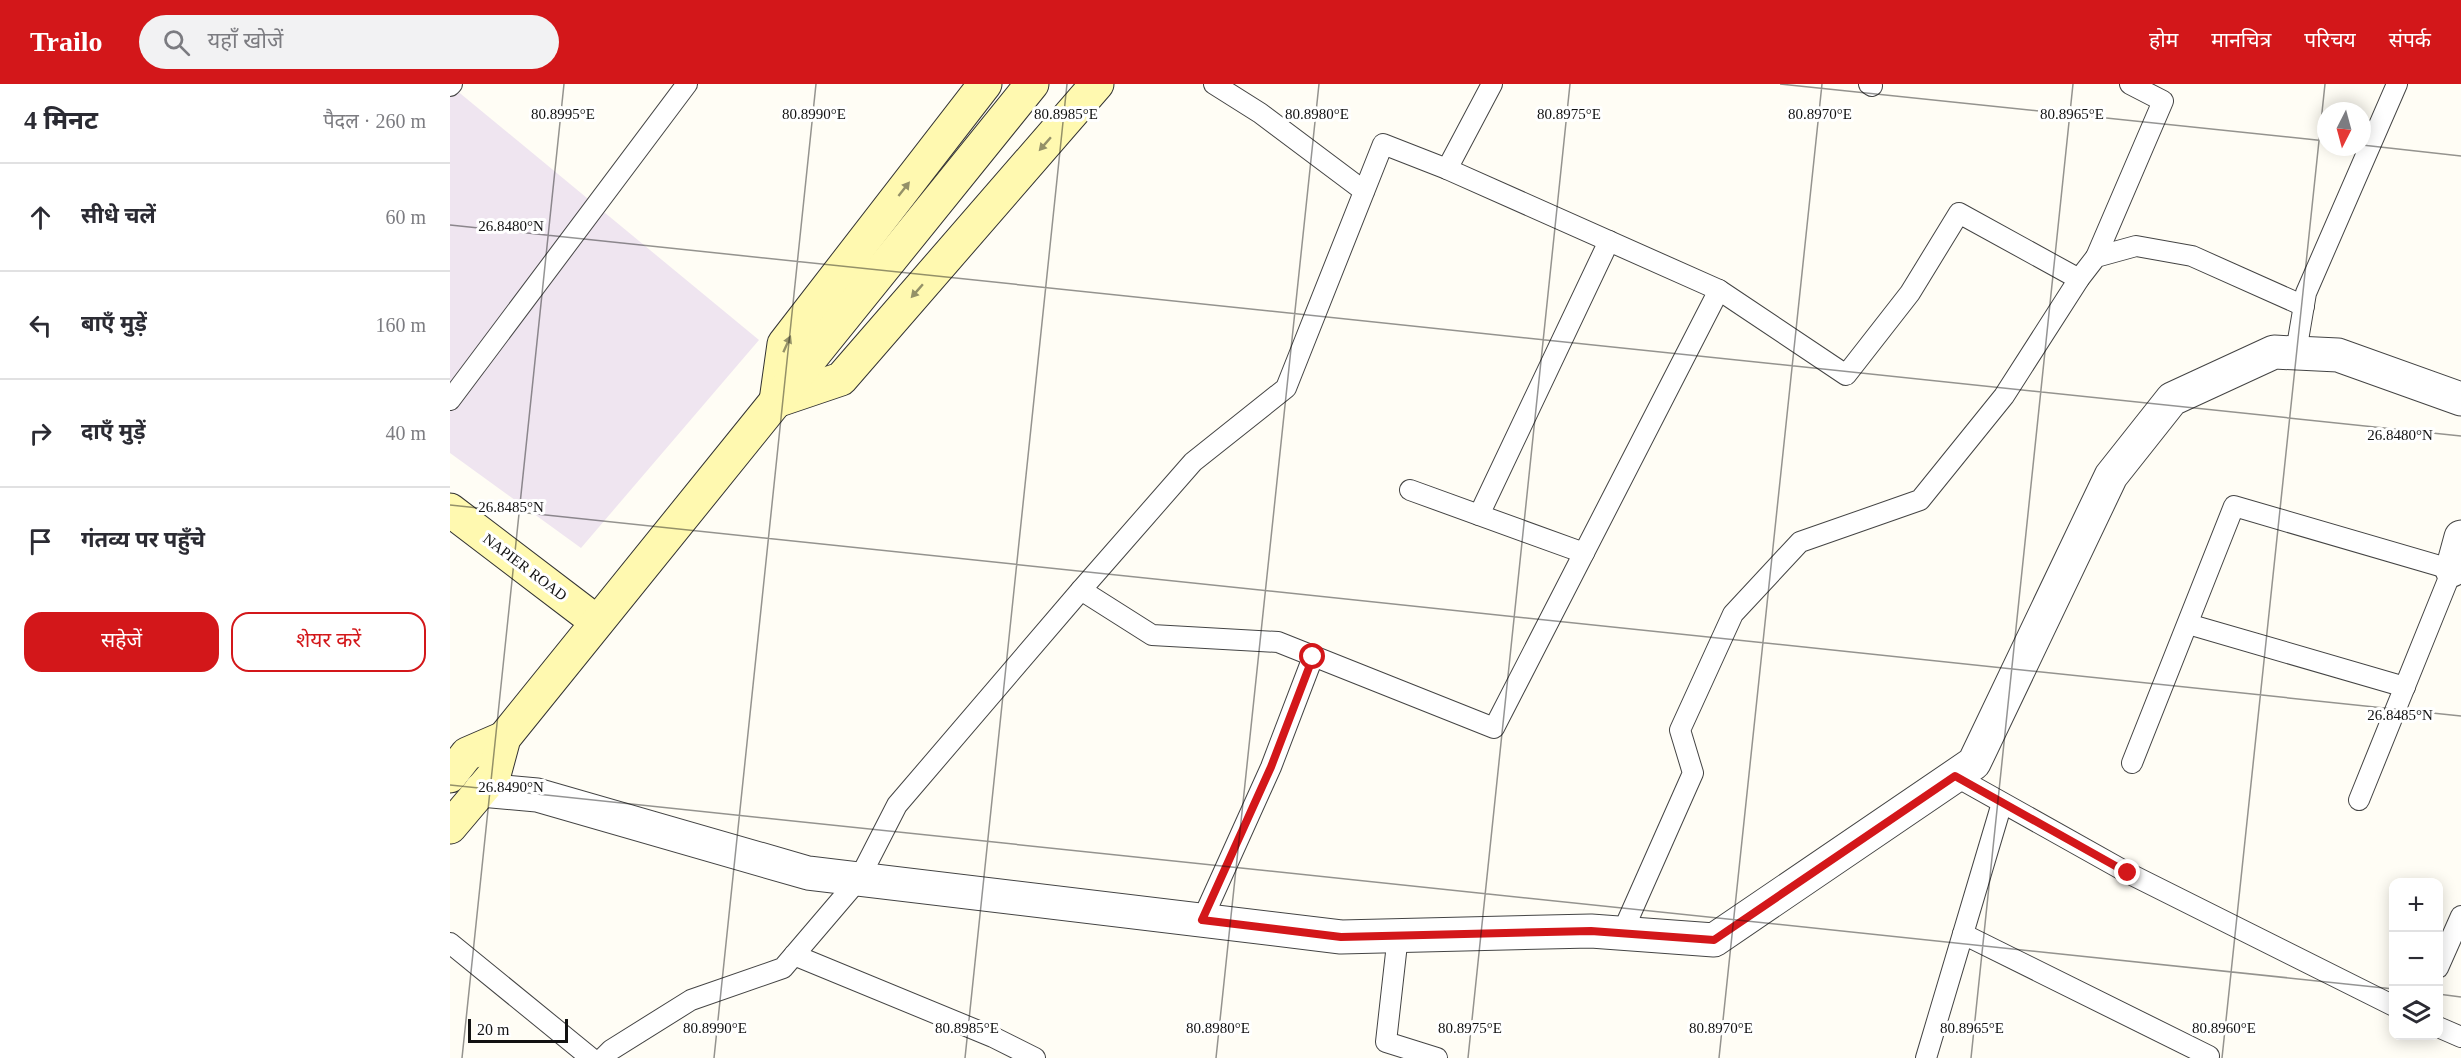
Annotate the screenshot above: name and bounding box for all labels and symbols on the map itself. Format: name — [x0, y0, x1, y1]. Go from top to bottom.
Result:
north arrow — [2317, 102, 2371, 156]
text: 80.8995°E — [531, 106, 595, 122]
text: 80.8990°E — [782, 106, 846, 122]
text: 80.8985°E — [1034, 106, 1098, 122]
text: 80.8980°E — [1285, 106, 1349, 122]
text: 80.8975°E — [1537, 106, 1601, 122]
text: 80.8970°E — [1788, 106, 1852, 122]
text: 80.8965°E — [2040, 106, 2104, 122]
one-way arrow — [1039, 136, 1052, 151]
one-way arrow — [897, 181, 909, 196]
text: 26.8480°N — [478, 218, 544, 234]
one-way arrow — [911, 283, 924, 298]
one-way arrow — [782, 335, 792, 353]
text: 26.8480°N — [2367, 427, 2433, 443]
text: 26.8485°N — [478, 499, 544, 515]
street label: NAPIER ROAD — [480, 530, 570, 604]
route start — [1299, 643, 1325, 669]
text: 26.8485°N — [2367, 707, 2433, 723]
text: 26.8490°N — [478, 779, 544, 795]
route end — [2114, 859, 2140, 885]
scale bar — [468, 1016, 568, 1044]
text: 80.8990°E — [683, 1020, 747, 1036]
text: 80.8985°E — [935, 1020, 999, 1036]
text: 80.8980°E — [1186, 1020, 1250, 1036]
text: 80.8975°E — [1438, 1020, 1502, 1036]
text: 80.8970°E — [1689, 1020, 1753, 1036]
text: 80.8965°E — [1940, 1020, 2004, 1036]
text: 80.8960°E — [2192, 1020, 2256, 1036]

